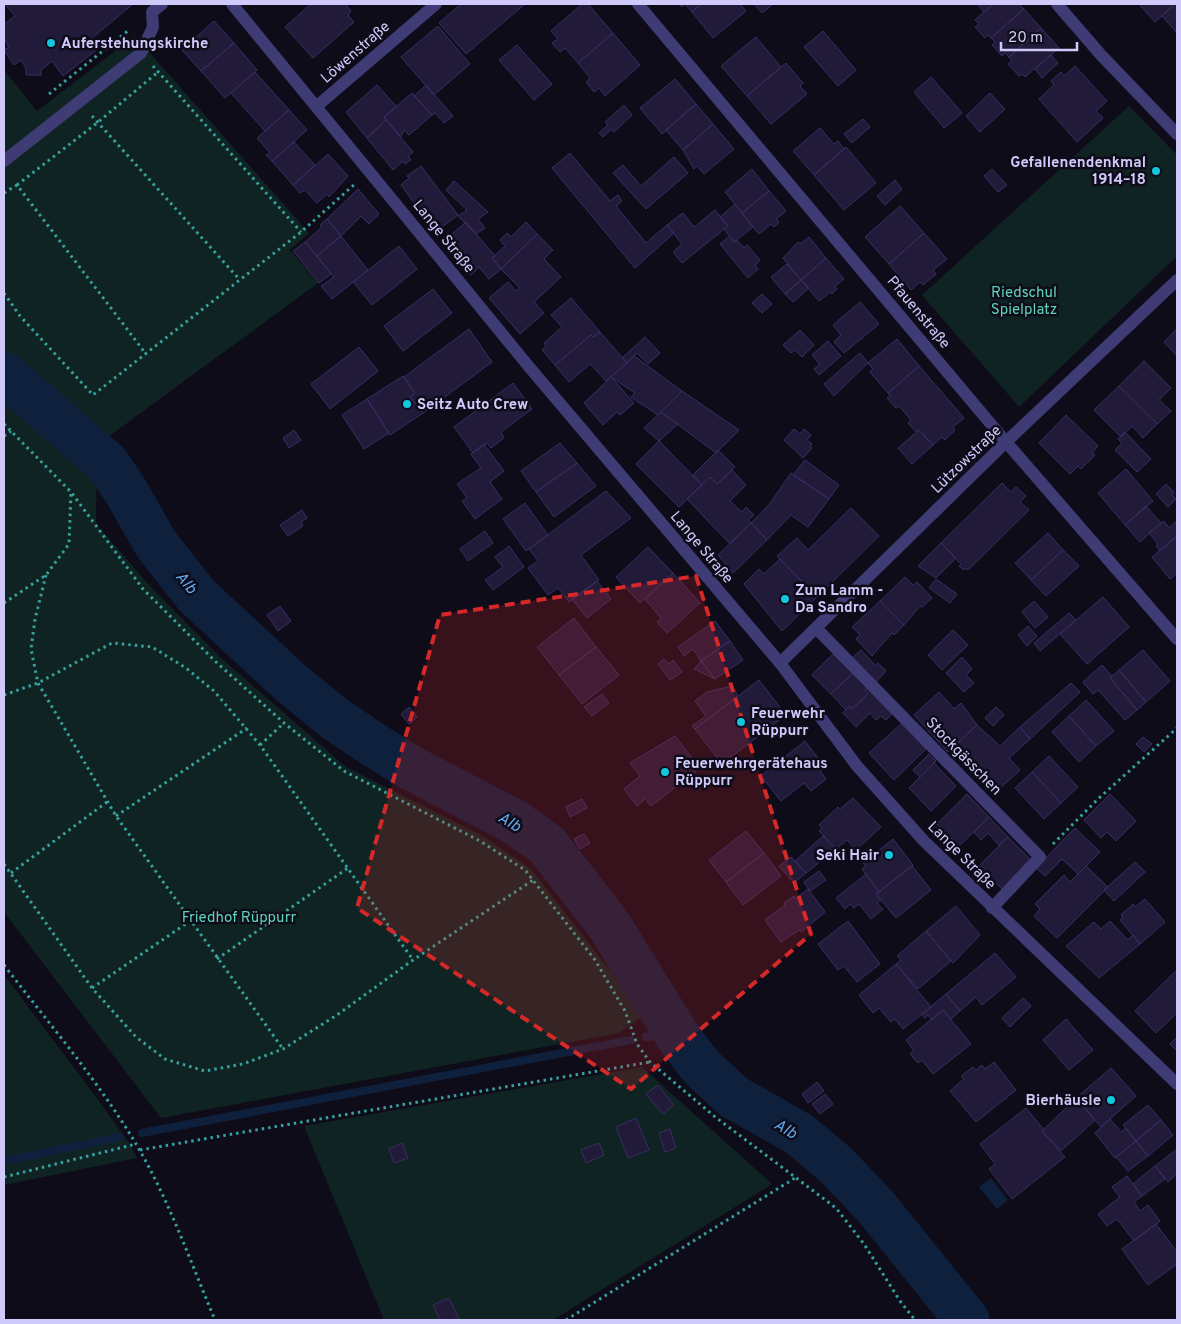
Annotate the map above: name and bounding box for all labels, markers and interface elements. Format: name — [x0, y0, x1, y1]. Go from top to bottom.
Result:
street label: Löwenstraße — [317, 18, 395, 88]
scale bar — [1001, 20, 1077, 52]
text: 20 m — [1008, 29, 1043, 48]
place label: Auferstehungskirche — [61, 35, 208, 54]
marker: Auferstehungskirche — [45, 37, 57, 49]
place label: Gefallenendenkmal 1914–18 — [1010, 154, 1146, 190]
marker: Gefallenendenkmal 1914–18 — [1150, 165, 1162, 177]
street label: Lange Straße — [408, 196, 478, 277]
street label: Pfauenstraße — [882, 273, 954, 353]
park label: Riedschul Spielplatz — [991, 284, 1057, 320]
place label: Seitz Auto Crew — [417, 396, 528, 415]
marker: Seitz Auto Crew — [401, 398, 413, 410]
street label: Lützowstraße — [928, 422, 1006, 498]
street label: Lange Straße — [665, 508, 737, 588]
water label: Alb — [170, 568, 201, 599]
place label: Zum Lamm - Da Sandro — [795, 582, 884, 618]
marker: Zum Lamm - Da Sandro — [779, 593, 791, 605]
place label: Feuerwehr Rüppurr — [751, 705, 826, 741]
street label: Stockgässchen — [921, 714, 1005, 800]
marker: Feuerwehr Rüppurr — [735, 716, 747, 728]
place label: Feuerwehrgerätehaus Rüppurr — [675, 755, 828, 791]
marker: Feuerwehrgerätehaus Rüppurr — [659, 766, 671, 778]
water label: Alb — [494, 808, 524, 837]
street label: Lange Straße — [923, 818, 999, 894]
place label: Seki Hair — [816, 847, 880, 866]
marker: Seki Hair — [883, 849, 895, 861]
park label: Friedhof Rüppurr — [182, 909, 296, 928]
place label: Bierhäusle — [1026, 1092, 1101, 1111]
marker: Bierhäusle — [1105, 1094, 1117, 1106]
water label: Alb — [770, 1115, 800, 1144]

